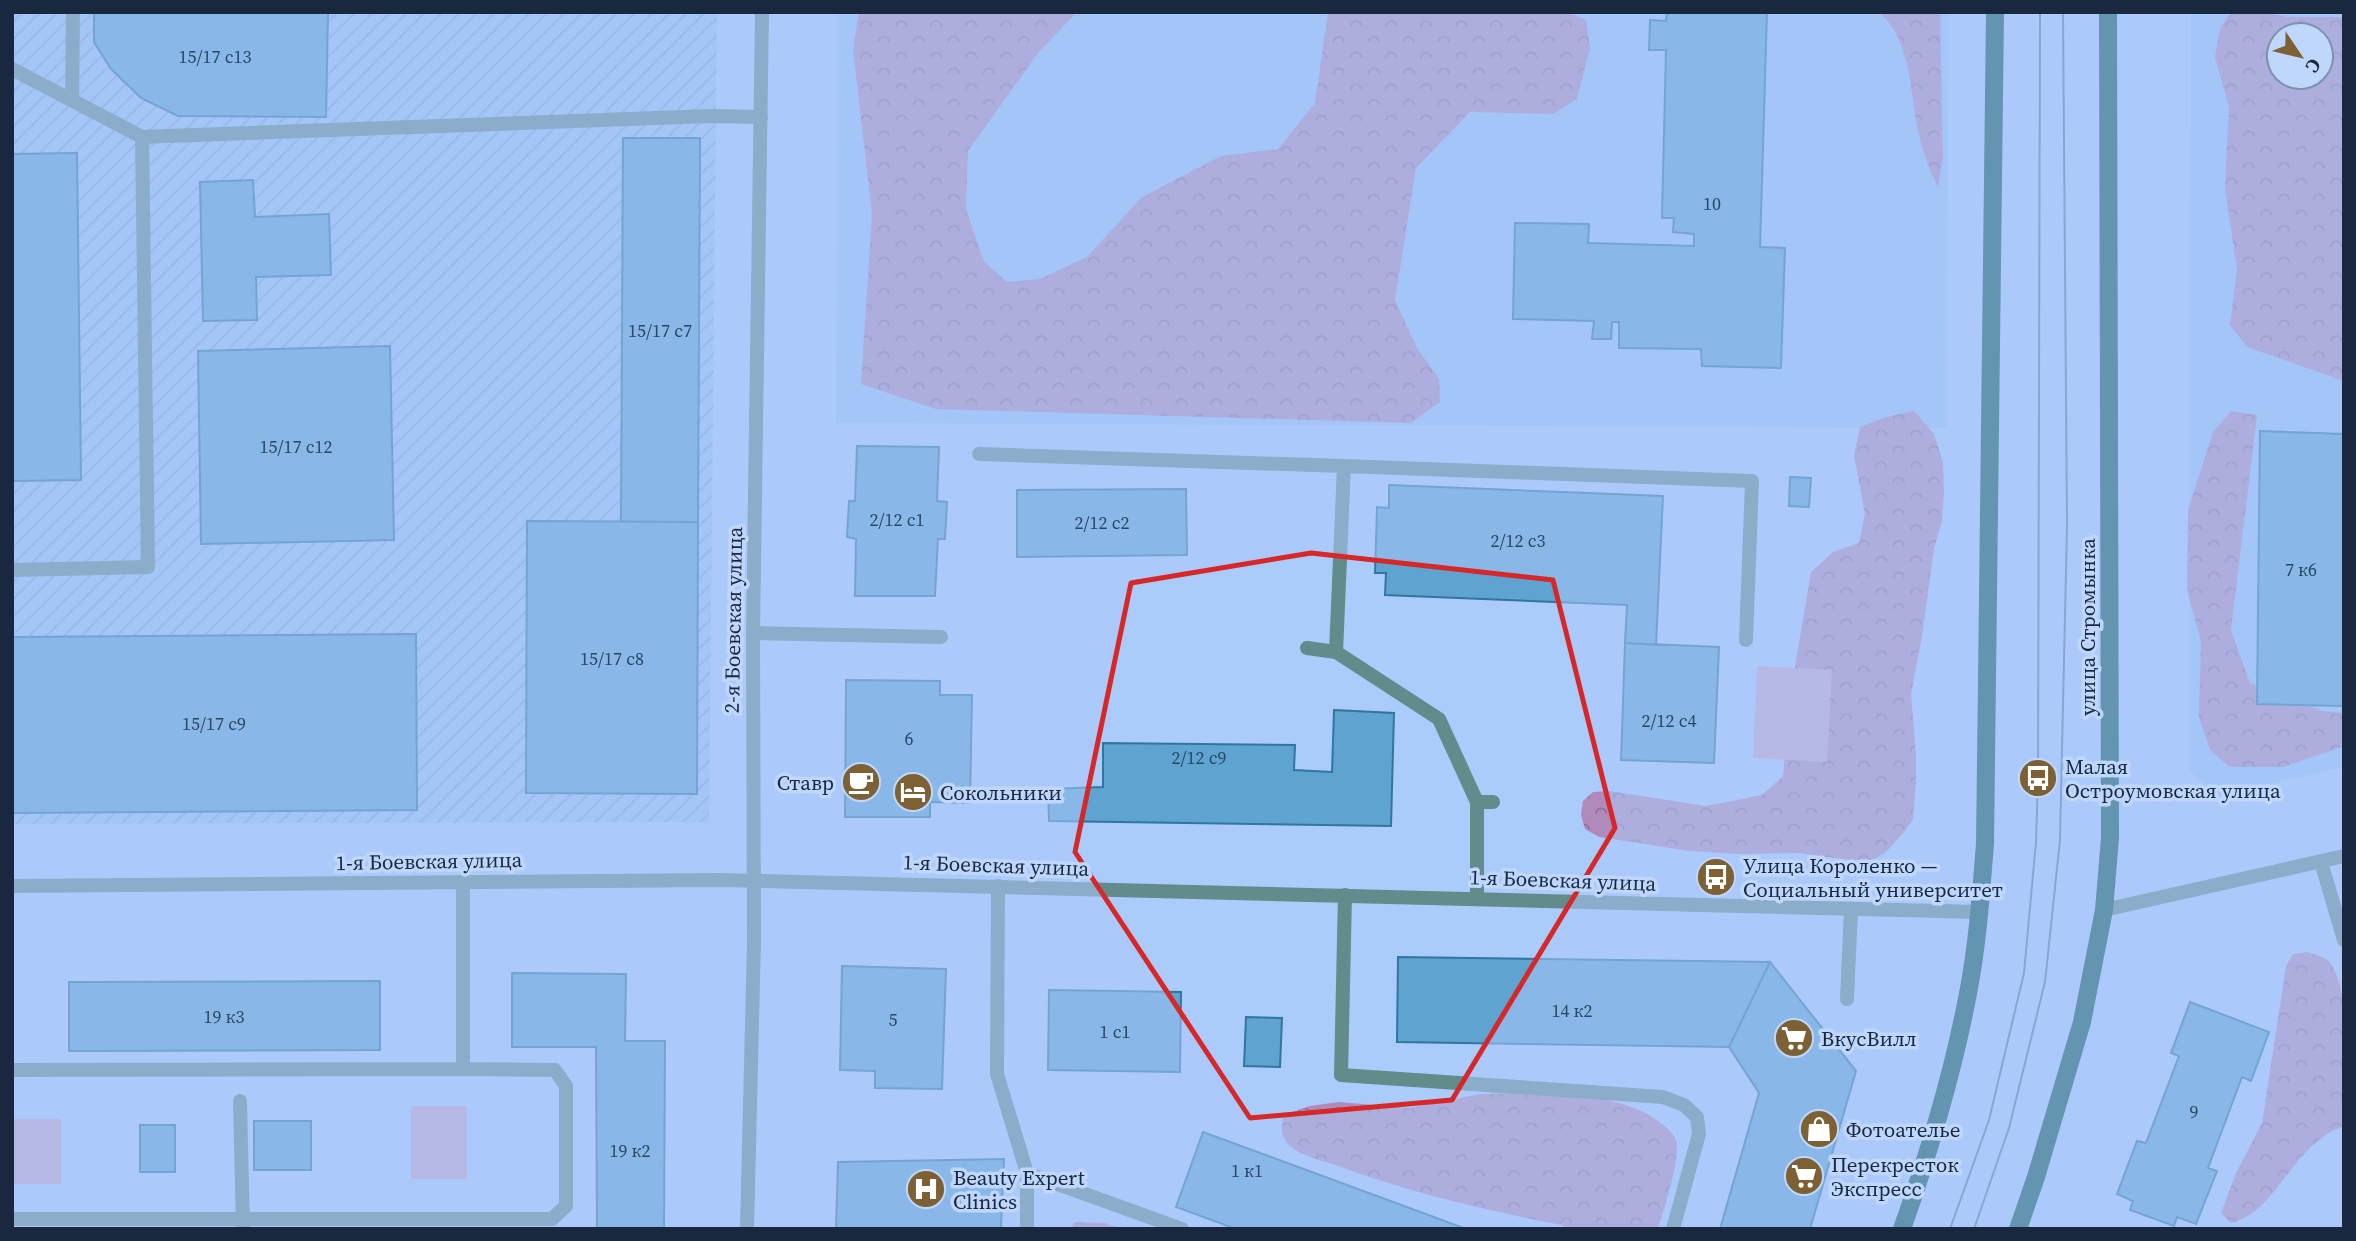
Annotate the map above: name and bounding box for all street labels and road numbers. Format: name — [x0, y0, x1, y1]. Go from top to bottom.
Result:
street label: 2-я Боевская улица — [717, 526, 749, 714]
street label: улица Стромынка — [2073, 538, 2102, 716]
street label: 1-я Боевская улица — [335, 845, 523, 877]
street label: 1-я Боевская улица — [902, 847, 1090, 883]
street label: 1-я Боевская улица — [1469, 862, 1657, 898]

